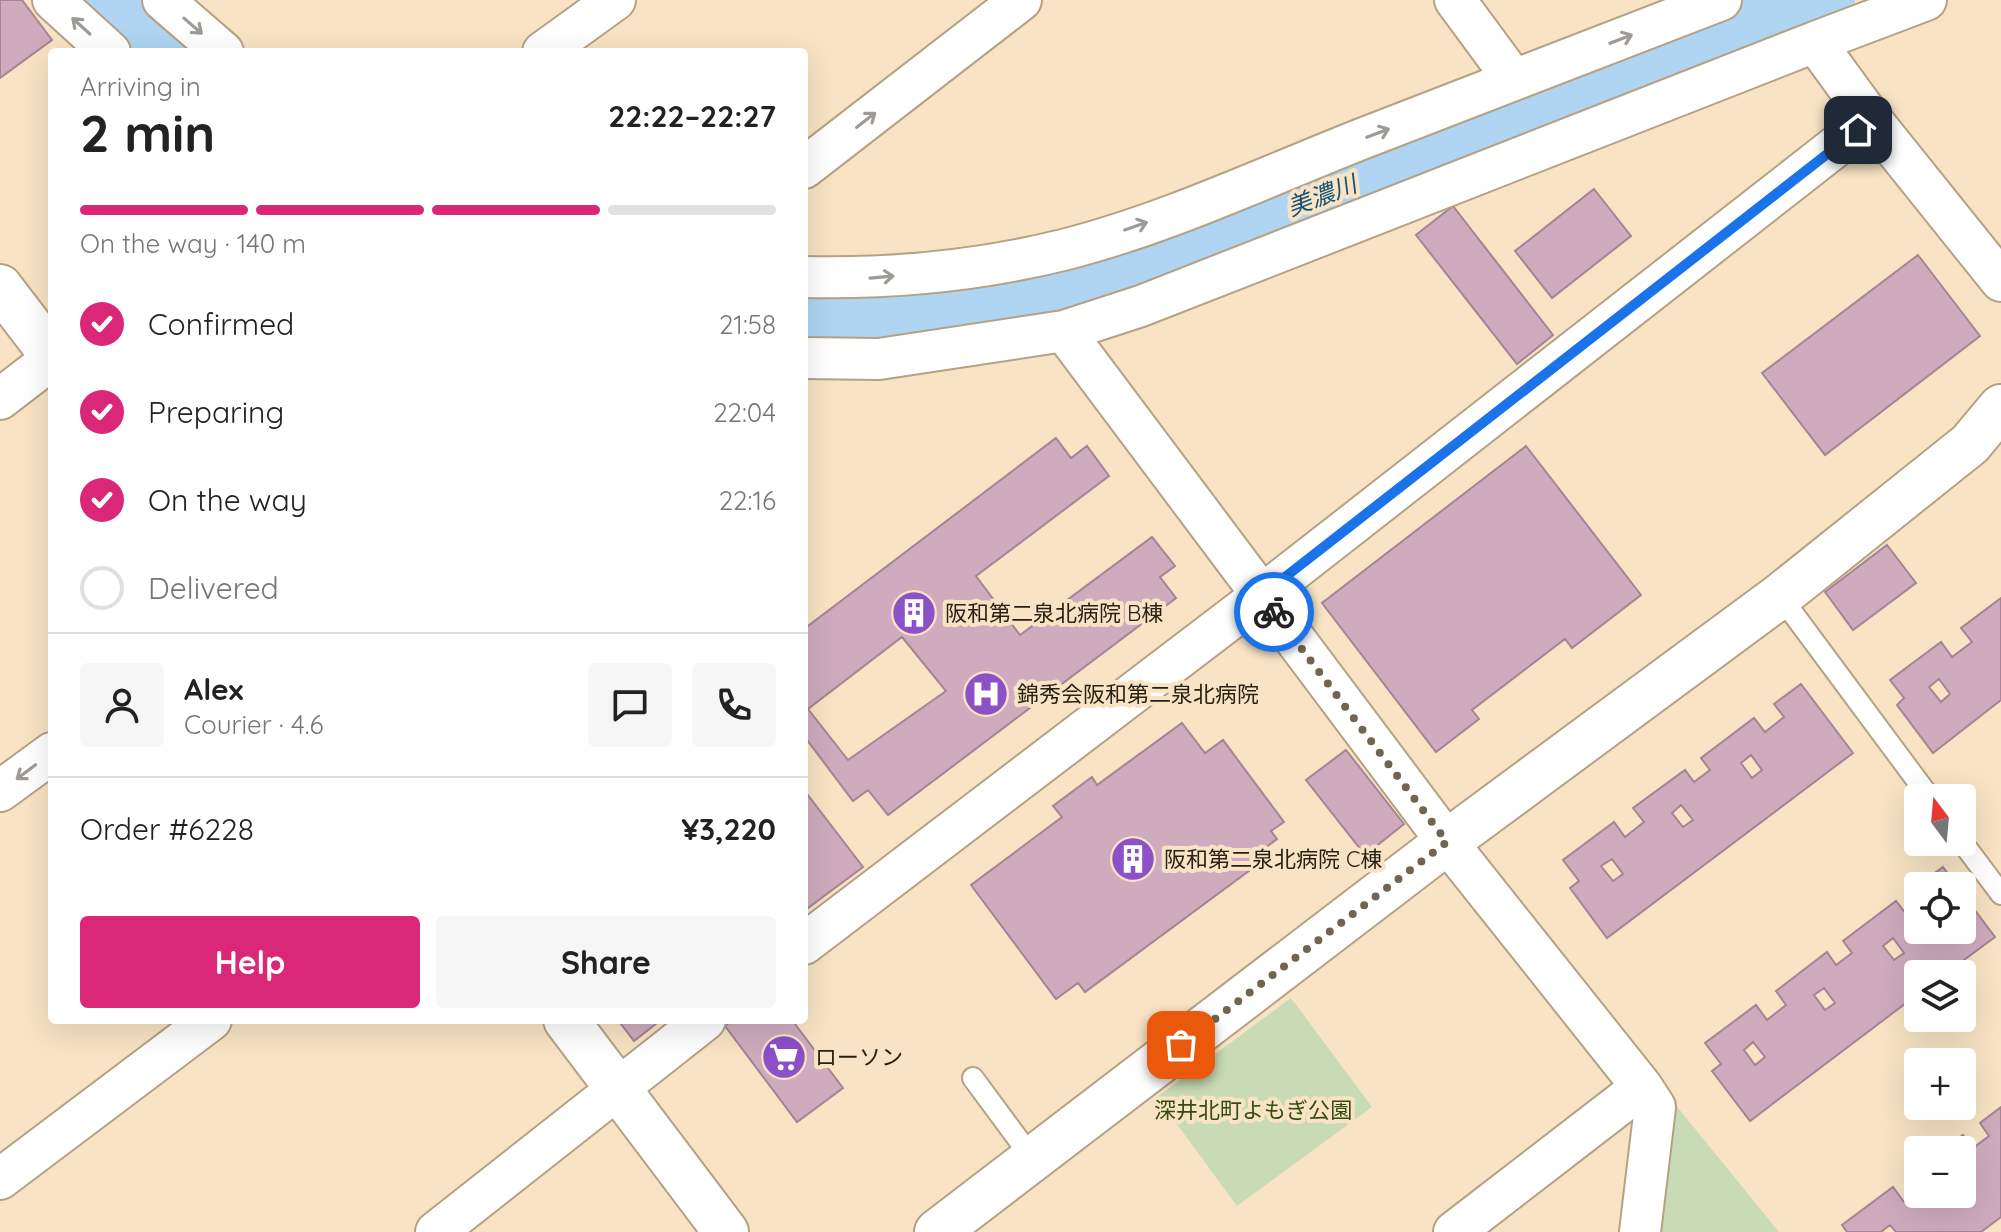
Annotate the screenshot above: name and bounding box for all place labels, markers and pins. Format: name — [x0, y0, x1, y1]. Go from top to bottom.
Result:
pin — [1824, 96, 1892, 164]
building icon: 阪和第二泉北病院 B棟 — [890, 589, 938, 637]
place label: 阪和第二泉北病院 B棟 — [945, 599, 1163, 627]
hospital icon: 錦秀会阪和第二泉北病院 — [962, 670, 1010, 718]
place label: 錦秀会阪和第二泉北病院 — [1017, 680, 1259, 708]
building icon: 阪和第二泉北病院 C棟 — [1109, 835, 1157, 883]
place label: 阪和第二泉北病院 C棟 — [1164, 845, 1382, 873]
pin — [1147, 1011, 1215, 1079]
supermarket icon: ローソン — [760, 1033, 808, 1081]
place label: ローソン — [815, 1043, 903, 1071]

